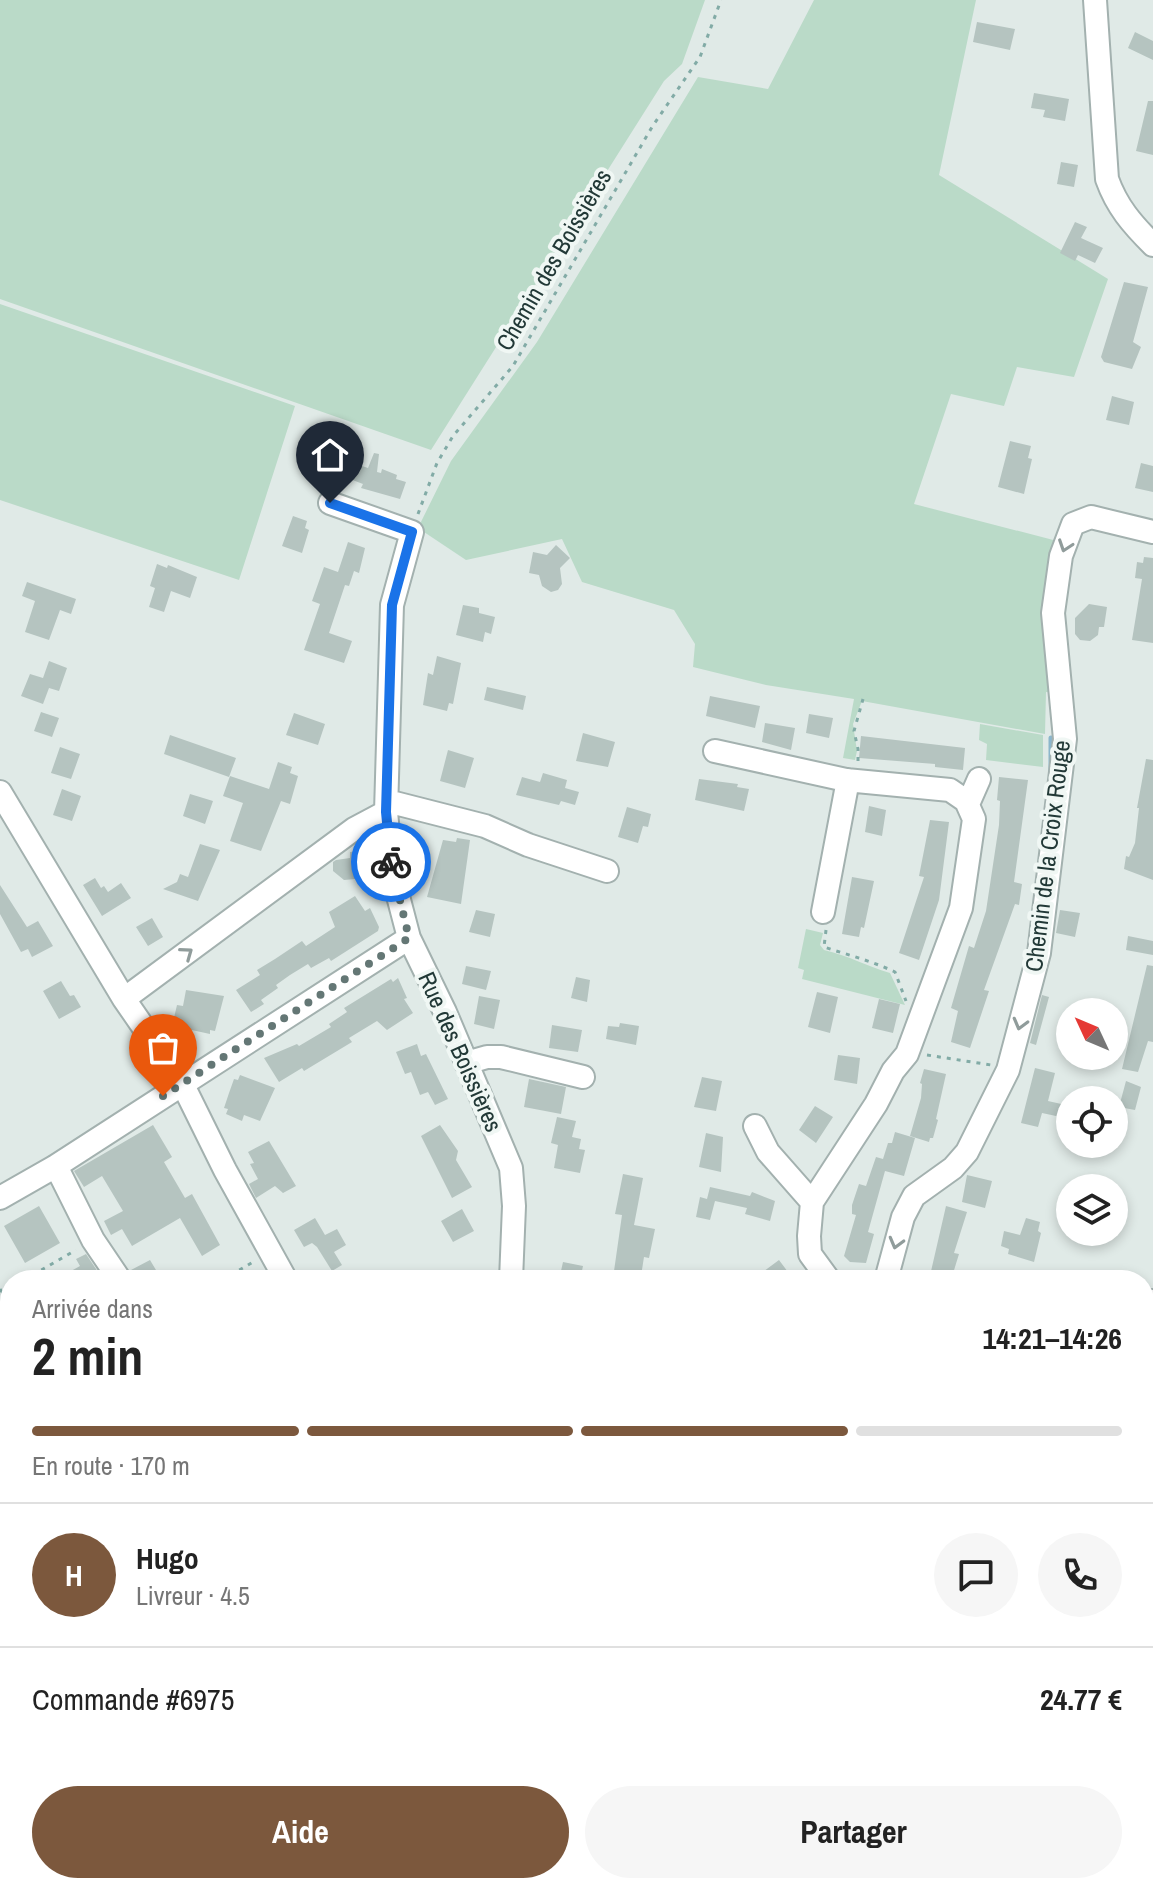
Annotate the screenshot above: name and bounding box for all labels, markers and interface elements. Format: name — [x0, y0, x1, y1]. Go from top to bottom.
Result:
street label: Chemin des Boissières — [488, 163, 618, 356]
pin — [296, 421, 364, 503]
icon: home — [308, 433, 352, 477]
one-way arrow — [1059, 538, 1075, 552]
street label: Chemin de la Croix Rouge — [1017, 738, 1077, 973]
courier — [351, 822, 431, 902]
icon: bike — [369, 840, 413, 884]
one-way arrow — [178, 948, 193, 962]
street label: Rue des Boissières — [411, 967, 510, 1137]
north arrow — [1056, 998, 1128, 1070]
map controls — [1056, 998, 1128, 1246]
pin — [129, 1014, 197, 1096]
one-way arrow — [1013, 1016, 1030, 1030]
icon: bag — [141, 1026, 185, 1070]
button: locate — [1056, 1086, 1128, 1158]
button: layers — [1056, 1174, 1128, 1246]
one-way arrow — [889, 1236, 905, 1250]
text: Arrivée dans — [32, 1291, 153, 1326]
text: 14:21–14:26 — [983, 1318, 1122, 1358]
text: 2 min — [32, 1321, 143, 1391]
text: En route · 170 m — [32, 1448, 190, 1483]
button: chat — [934, 1533, 1018, 1617]
button: phone — [1038, 1533, 1122, 1617]
text: Hugo — [136, 1538, 199, 1578]
text: H — [65, 1555, 83, 1595]
text: Livreur · 4.5 — [136, 1578, 250, 1613]
text: Commande #6975 — [32, 1679, 234, 1719]
text: 24.77 € — [1040, 1679, 1122, 1719]
button: Aide — [32, 1786, 569, 1878]
button: Partager — [585, 1786, 1122, 1878]

